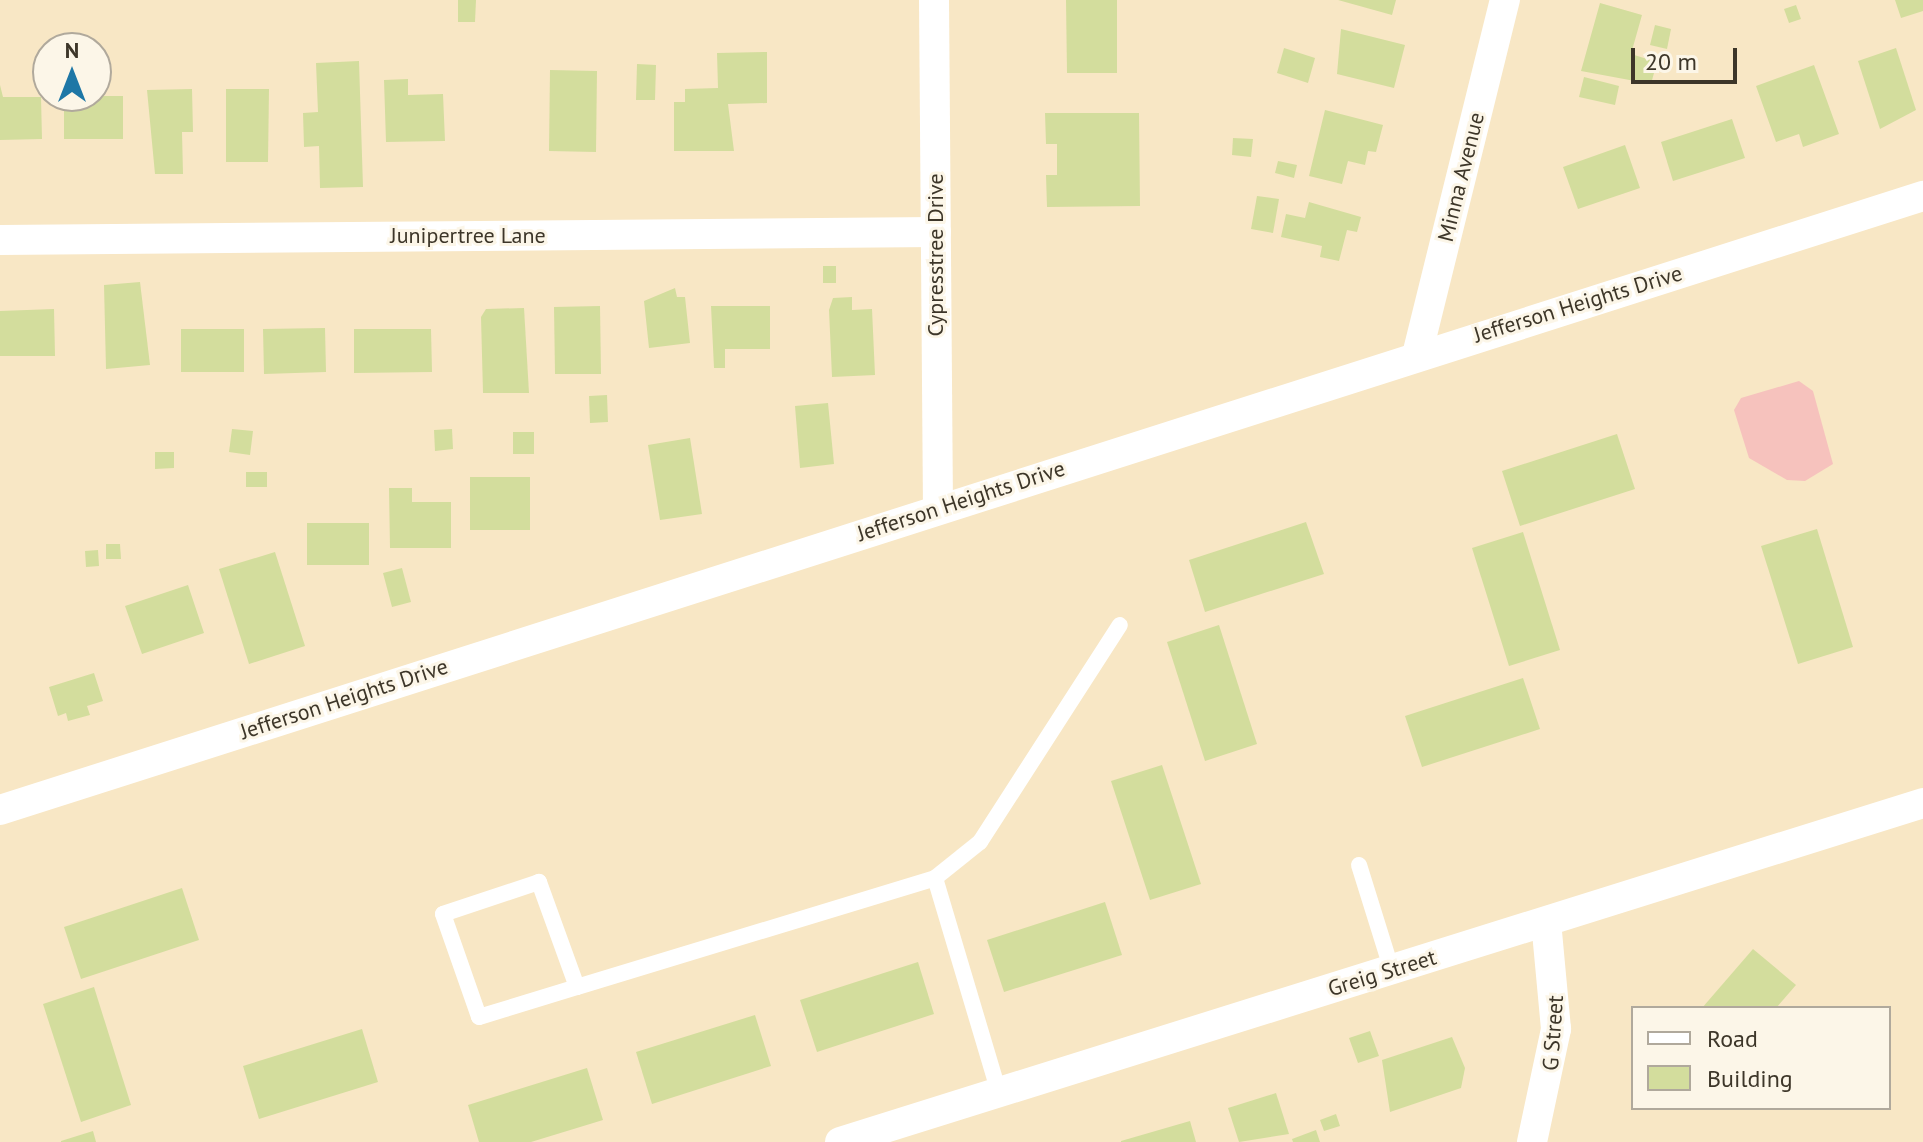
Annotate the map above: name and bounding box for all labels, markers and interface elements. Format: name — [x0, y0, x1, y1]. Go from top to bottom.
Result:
north arrow — [32, 32, 112, 112]
scale bar — [1635, 32, 1741, 82]
text: N — [65, 36, 79, 64]
text: 20 m — [1645, 46, 1697, 77]
street label: Minna Avenue — [1432, 109, 1490, 245]
street label: Cypresstree Drive — [923, 173, 949, 337]
street label: Junipertree Lane — [390, 223, 546, 249]
street label: Jefferson Heights Drive — [1471, 260, 1685, 348]
street label: Jefferson Heights Drive — [854, 455, 1068, 547]
street label: Jefferson Heights Drive — [237, 653, 451, 745]
street label: Greig Street — [1325, 944, 1439, 1002]
street label: G Street — [1537, 994, 1569, 1072]
legend — [1631, 1006, 1891, 1110]
text: Road — [1707, 1023, 1758, 1054]
text: Building — [1707, 1063, 1793, 1094]

